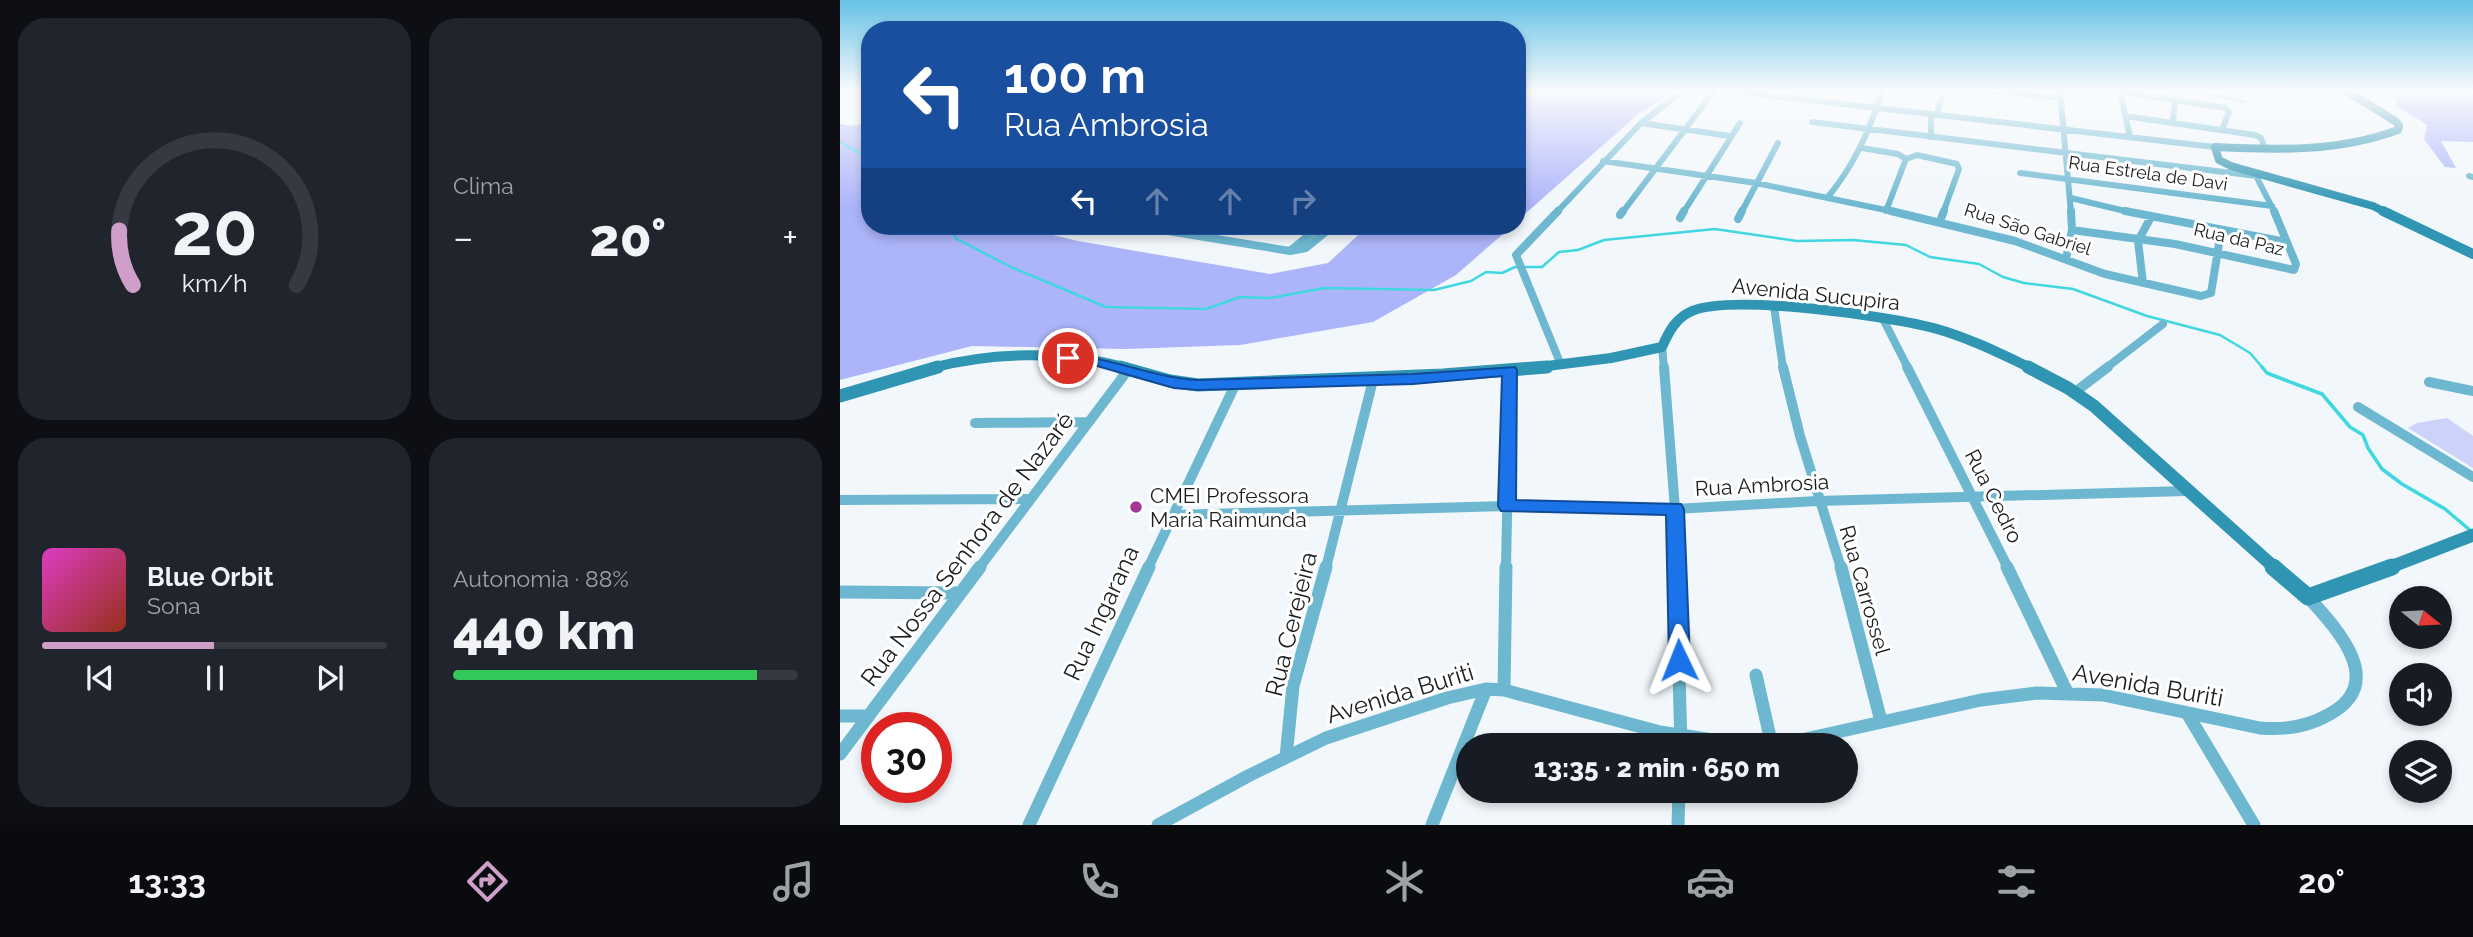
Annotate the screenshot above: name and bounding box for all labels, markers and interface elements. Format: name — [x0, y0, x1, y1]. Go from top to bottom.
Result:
text: 100 m — [1004, 47, 1146, 104]
icon: left — [889, 49, 980, 140]
text: Rua Ambrosia — [1004, 106, 1209, 143]
street label: Rua Estrela de Davi — [2067, 151, 2229, 195]
text: Clima — [453, 172, 514, 199]
icon: left — [1065, 182, 1103, 220]
icon: ahead — [1138, 182, 1176, 220]
icon: ahead — [1211, 182, 1249, 220]
icon: right — [1284, 182, 1322, 220]
text: 20 — [172, 187, 257, 272]
street label: Rua São Gabriel — [1962, 199, 2094, 259]
text: 20° — [590, 207, 666, 268]
text: − — [453, 215, 473, 260]
text: + — [782, 215, 798, 260]
street label: Rua da Paz — [2192, 218, 2286, 260]
text: km/h — [182, 268, 247, 298]
street label: Avenida Sucupira — [1731, 273, 1901, 315]
pin — [1038, 328, 1098, 388]
icon: arrive — [1049, 339, 1087, 377]
street label: Rua Nossa Senhora de Nazaré — [854, 406, 1080, 692]
street label: Rua Cedro — [1960, 445, 2028, 547]
street label: Rua Ambrosia — [1694, 469, 1830, 501]
place label: CMEI Professora Maria Raimunda — [1150, 483, 1309, 532]
marker: CMEI Professora Maria Raimunda — [1128, 499, 1144, 515]
street label: Rua Carrossel — [1835, 522, 1896, 658]
street label: Rua Ingarana — [1057, 541, 1145, 685]
street label: Rua Cerejeira — [1259, 549, 1323, 699]
text: Blue Orbit — [147, 562, 274, 592]
text: Autonomia · 88% — [453, 565, 629, 592]
north arrow — [2389, 586, 2452, 649]
map controls — [2389, 586, 2452, 803]
text: Sona — [147, 592, 201, 619]
text: 440 km — [453, 600, 635, 661]
position arrow — [1642, 623, 1716, 697]
street label: Avenida Buriti — [1323, 657, 1477, 729]
street label: Avenida Buriti — [2070, 657, 2226, 713]
icon: previous — [81, 659, 119, 697]
icon: pause — [196, 659, 234, 697]
icon: next — [311, 659, 349, 697]
button: sound — [2389, 663, 2452, 726]
speed limit sign: 30 — [861, 712, 952, 803]
button: layers — [2389, 740, 2452, 803]
text: 13:35 · 2 min · 650 m — [1534, 753, 1780, 783]
icon: directions — [463, 857, 512, 906]
icon: music — [769, 857, 818, 906]
icon: phone — [1075, 857, 1124, 906]
icon: climate — [1380, 857, 1429, 906]
icon: car — [1686, 857, 1735, 906]
icon: filters — [1992, 857, 2041, 906]
text: 13:33 — [128, 863, 206, 900]
text: 20° — [2298, 863, 2345, 900]

